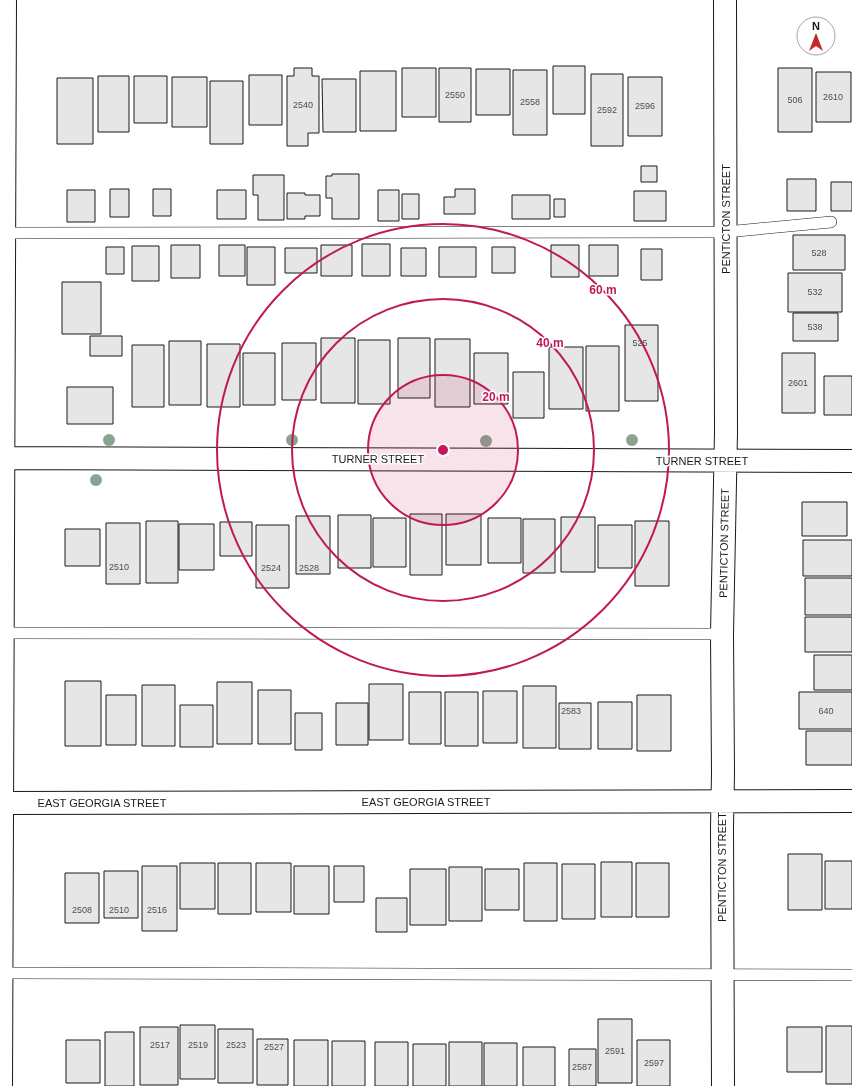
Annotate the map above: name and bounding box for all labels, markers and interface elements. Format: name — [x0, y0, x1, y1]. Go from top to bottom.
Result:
north arrow — [796, 16, 836, 56]
text: N — [812, 20, 820, 32]
house number: 2550 — [445, 90, 465, 100]
house number: 2610 — [823, 92, 843, 102]
house number: 506 — [787, 95, 803, 105]
house number: 2558 — [520, 97, 540, 107]
house number: 2540 — [293, 100, 313, 110]
house number: 2596 — [635, 101, 655, 111]
house number: 2592 — [597, 105, 617, 115]
street label: PENTICTON STREET — [720, 164, 732, 274]
house number: 528 — [811, 248, 827, 258]
text: 60 m — [589, 283, 617, 297]
house number: 532 — [807, 287, 823, 297]
house number: 538 — [807, 322, 823, 332]
text: 40 m — [536, 336, 564, 350]
house number: 525 — [632, 338, 648, 348]
house number: 2601 — [788, 378, 808, 388]
text: 20 m — [482, 390, 510, 404]
centre of rings — [436, 443, 450, 457]
street label: TURNER STREET — [332, 453, 424, 465]
street label: TURNER STREET — [656, 455, 748, 467]
street label: PENTICTON STREET — [717, 488, 731, 598]
house number: 2510 — [109, 562, 129, 572]
house number: 2524 — [261, 563, 281, 573]
house number: 2528 — [299, 563, 319, 573]
house number: 2583 — [561, 706, 581, 716]
house number: 640 — [818, 706, 834, 716]
street label: EAST GEORGIA STREET — [362, 796, 491, 808]
street label: EAST GEORGIA STREET — [38, 797, 167, 809]
street label: PENTICTON STREET — [716, 812, 728, 922]
house number: 2508 — [72, 905, 92, 915]
house number: 2510 — [109, 905, 129, 915]
house number: 2516 — [147, 905, 167, 915]
house number: 2517 — [150, 1040, 170, 1050]
house number: 2519 — [188, 1040, 208, 1050]
house number: 2523 — [226, 1040, 246, 1050]
house number: 2527 — [264, 1042, 284, 1052]
house number: 2591 — [605, 1046, 625, 1056]
house number: 2597 — [644, 1058, 664, 1068]
house number: 2587 — [572, 1062, 592, 1072]

